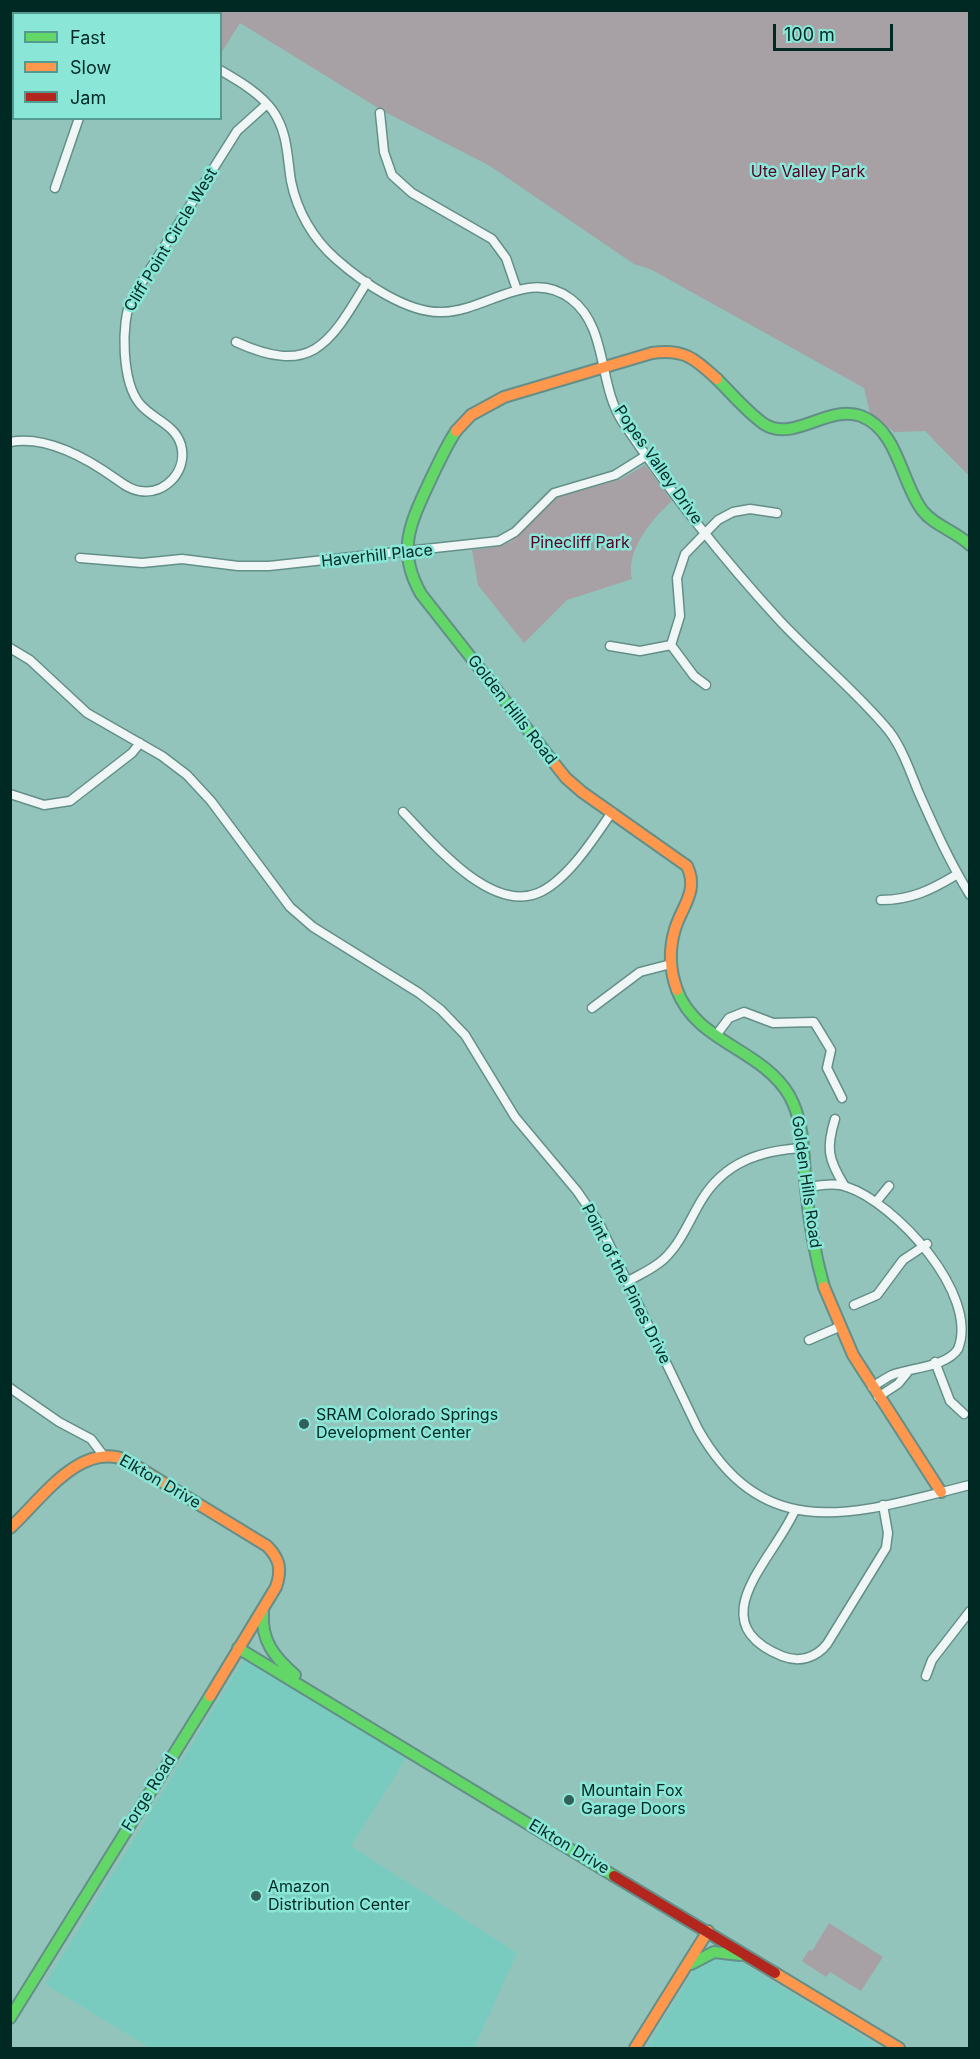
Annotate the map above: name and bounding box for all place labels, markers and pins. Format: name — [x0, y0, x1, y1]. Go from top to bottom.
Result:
place label: SRAM Colorado Springs Development Center — [316, 1405, 498, 1443]
marker: SRAM Colorado Springs Development Center — [297, 1417, 311, 1431]
place label: Mountain Fox Garage Doors — [581, 1781, 686, 1819]
marker: Mountain Fox Garage Doors — [562, 1793, 576, 1807]
place label: Amazon Distribution Center — [268, 1877, 410, 1915]
marker: Amazon Distribution Center — [249, 1889, 263, 1903]

